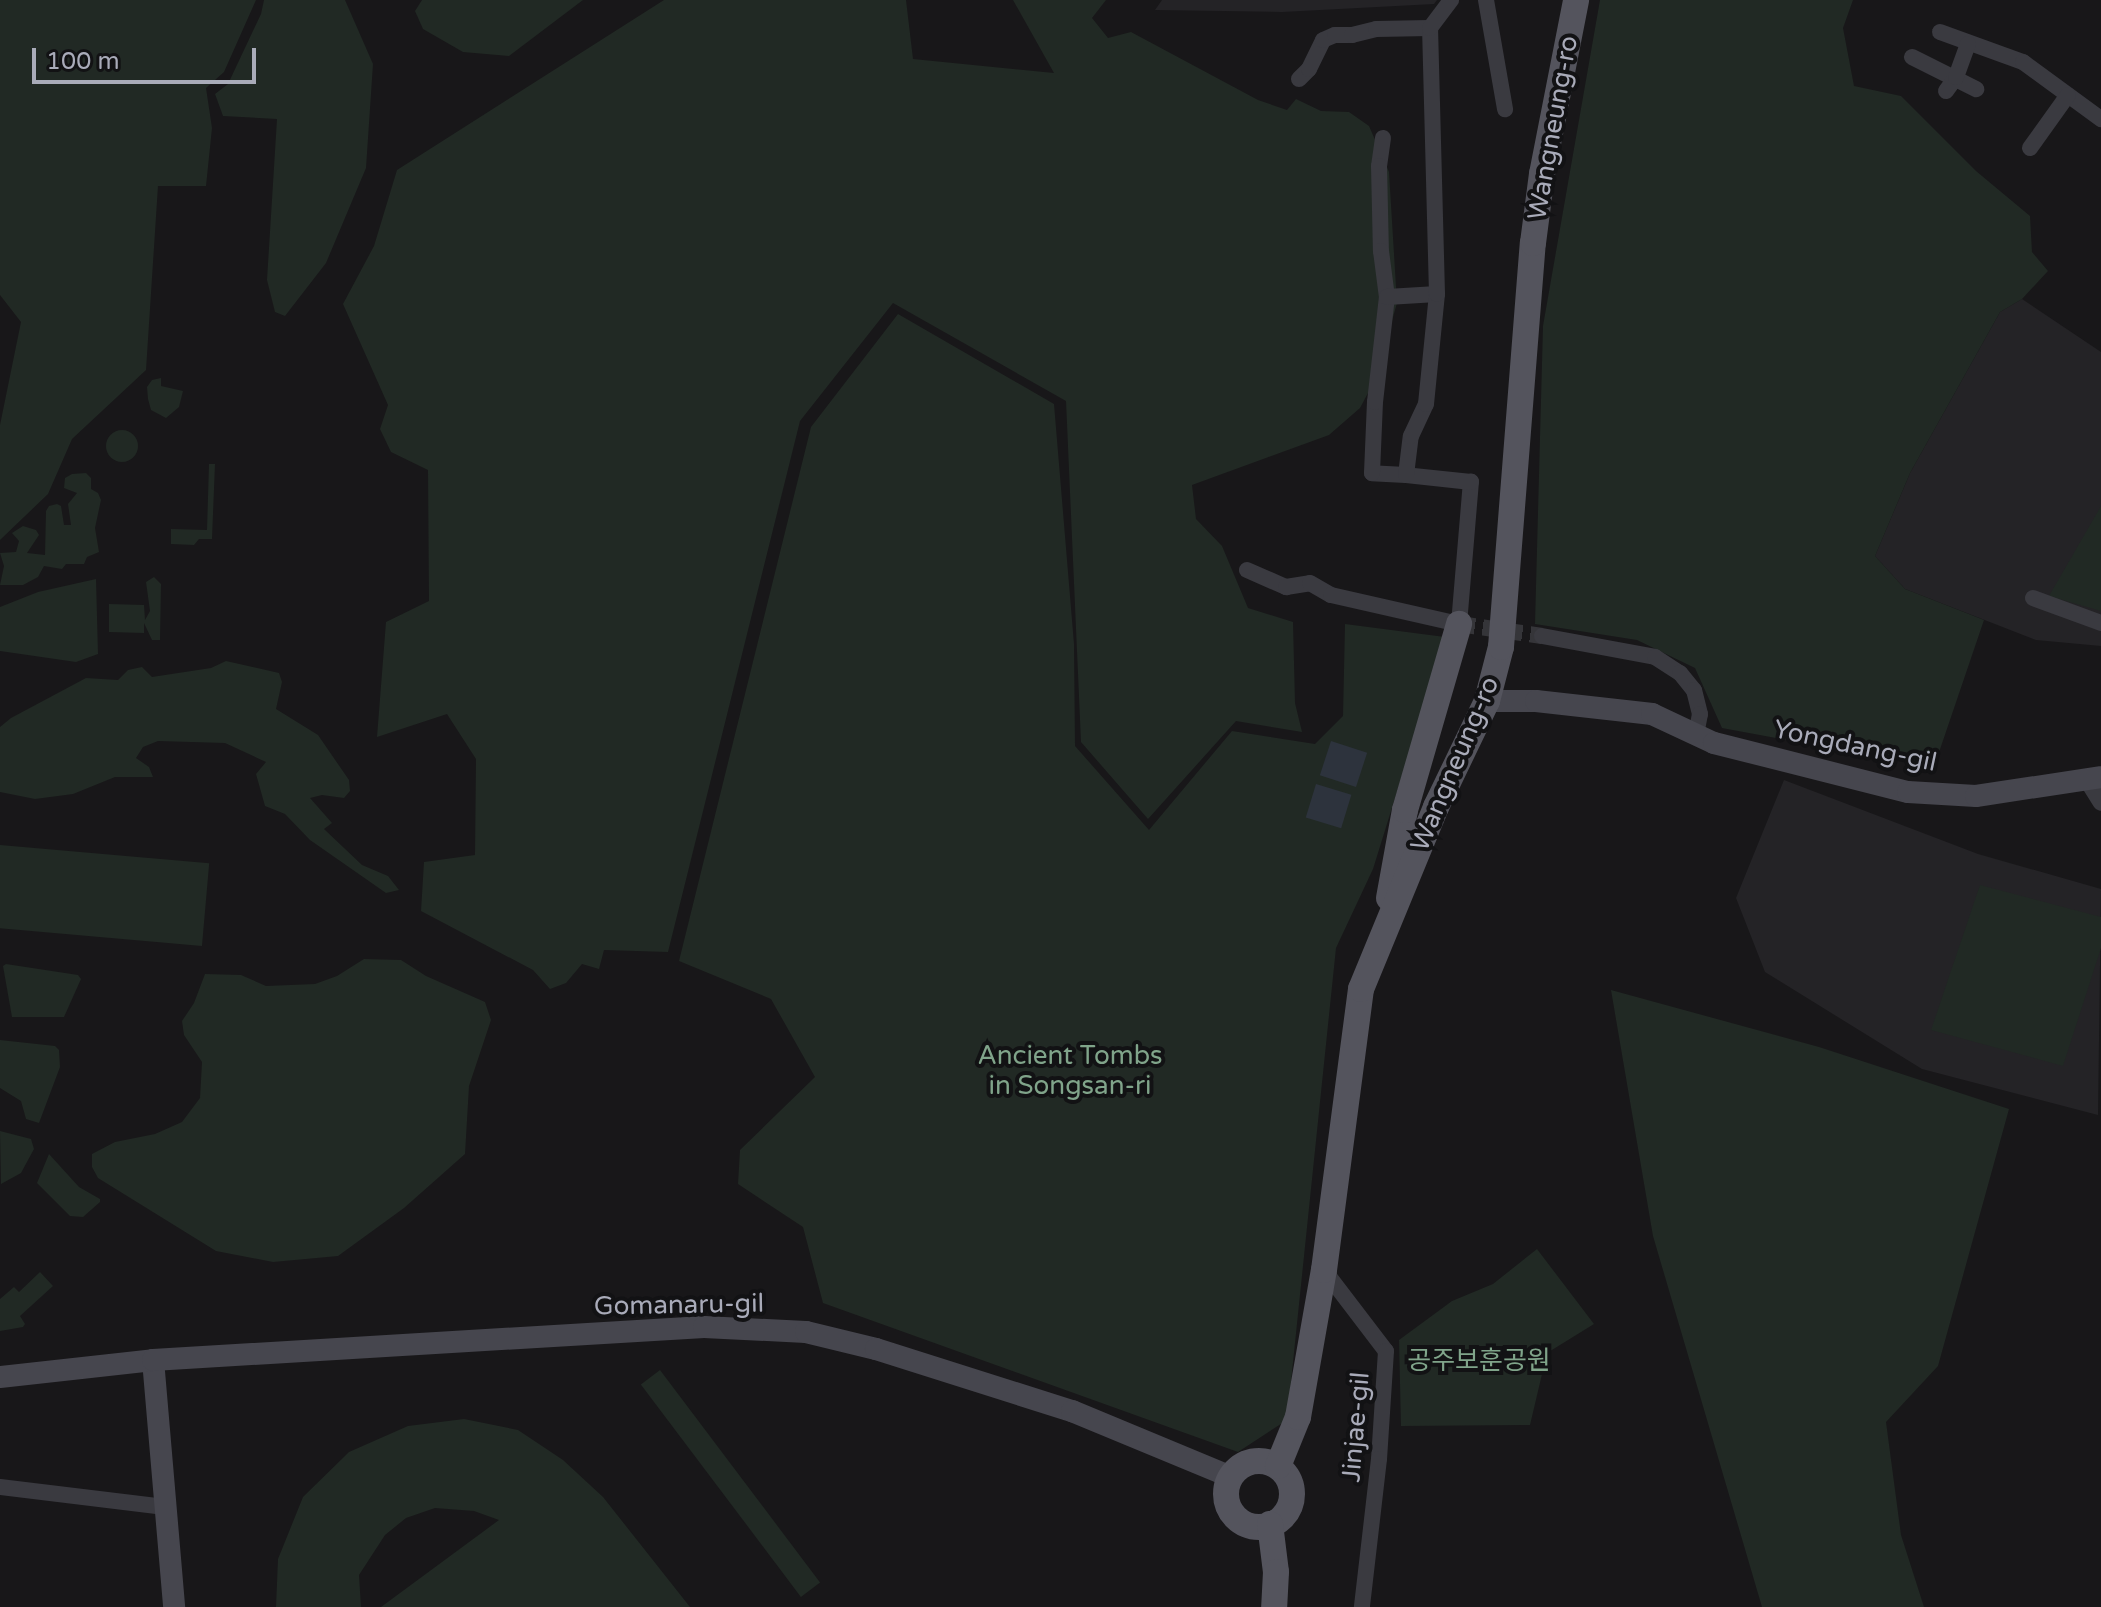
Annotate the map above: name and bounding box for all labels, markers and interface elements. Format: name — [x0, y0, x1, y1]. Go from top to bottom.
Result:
scale bar — [36, 32, 260, 82]
street label: Wangneung-ro — [1521, 33, 1585, 223]
text: 100 m — [46, 47, 120, 76]
street label: Wangneung-ro — [1404, 672, 1506, 856]
street label: Yongdang-gil — [1771, 713, 1939, 779]
park label: Ancient Tombs in Songsan-ri — [977, 1040, 1163, 1102]
street label: Gomanaru-gil — [594, 1288, 764, 1322]
park label: 공주보훈공원 — [1407, 1345, 1551, 1377]
street label: Jinjae-gil — [1336, 1371, 1376, 1483]

